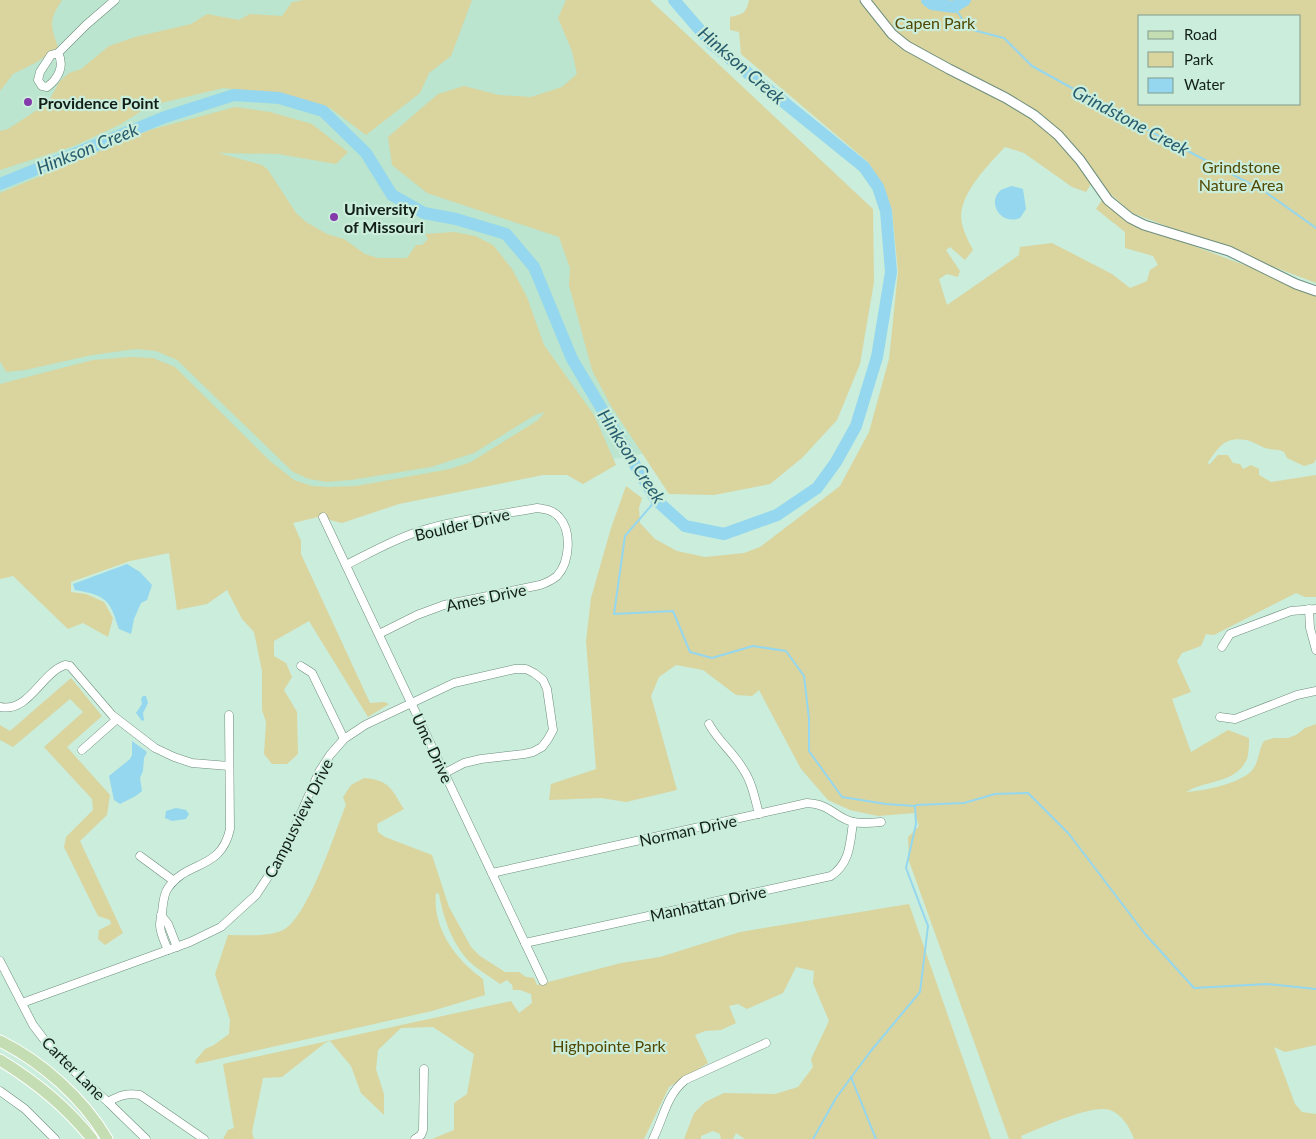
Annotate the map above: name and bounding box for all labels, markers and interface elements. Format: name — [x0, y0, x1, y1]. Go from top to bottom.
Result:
park label: Capen Park — [895, 13, 976, 32]
legend — [1138, 15, 1301, 105]
water label: Hinkson Creek — [694, 21, 790, 109]
text: Road — [1184, 25, 1217, 43]
text: Park — [1184, 50, 1214, 68]
text: Water — [1184, 75, 1225, 93]
water label: Grindstone Creek — [1069, 80, 1194, 160]
place label: Providence Point — [38, 93, 159, 112]
marker: Providence Point — [22, 96, 34, 108]
water label: Hinkson Creek — [33, 117, 142, 178]
park label: Grindstone Nature Area — [1199, 157, 1283, 194]
place label: University of Missouri — [344, 199, 424, 236]
marker: University of Missouri — [328, 211, 340, 223]
water label: Hinkson Creek — [593, 405, 671, 508]
street label: Boulder Drive — [413, 504, 511, 544]
street label: Ames Drive — [444, 579, 528, 615]
street label: Umc Drive — [409, 710, 457, 786]
street label: Campusview Drive — [260, 755, 336, 881]
street label: Norman Drive — [638, 810, 738, 850]
street label: Manhattan Drive — [648, 881, 768, 925]
street label: Carter Lane — [38, 1032, 110, 1104]
park label: Highpointe Park — [552, 1036, 667, 1055]

